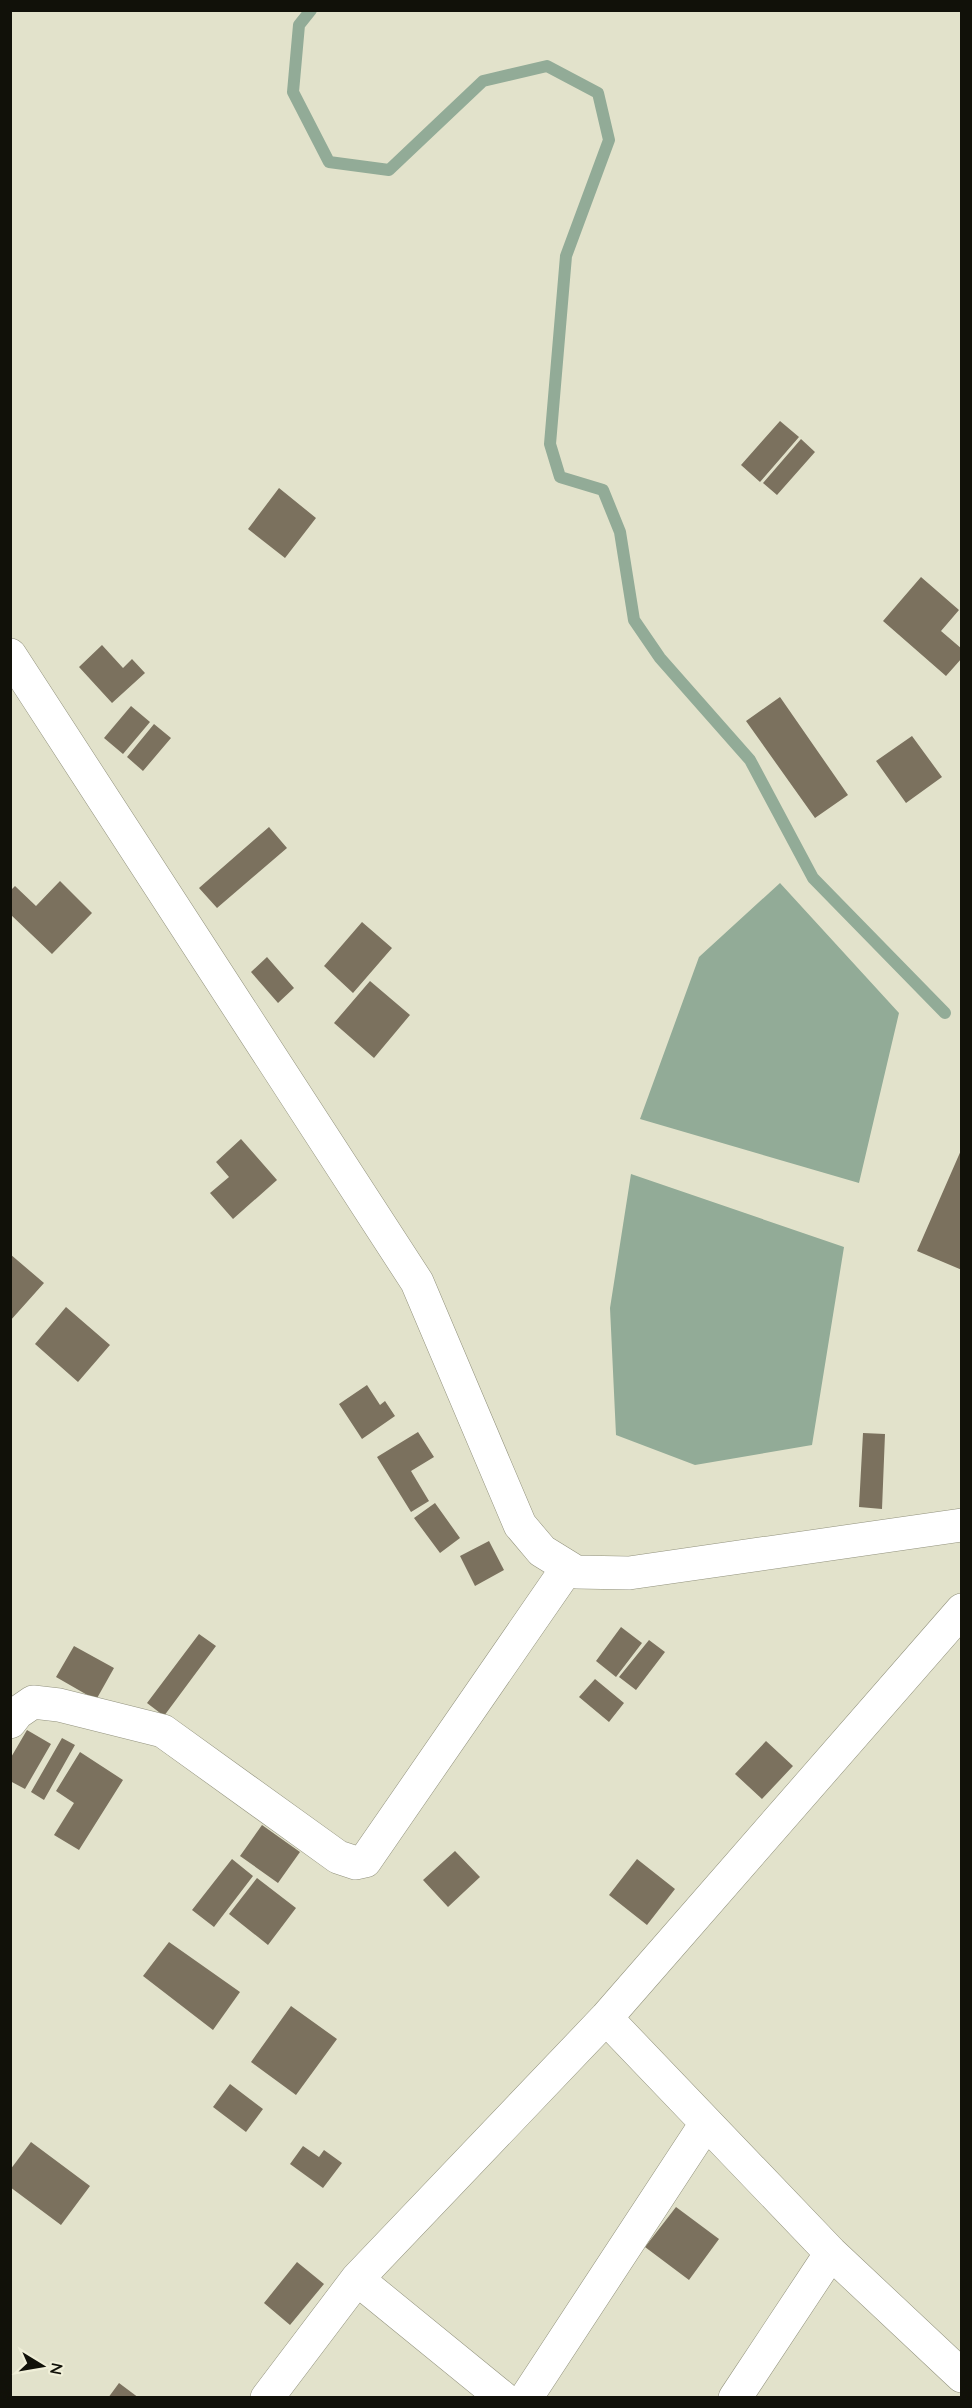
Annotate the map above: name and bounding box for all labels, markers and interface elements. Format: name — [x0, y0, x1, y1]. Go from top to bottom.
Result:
north arrow — [12, 2336, 72, 2396]
text: N — [46, 2361, 68, 2377]

